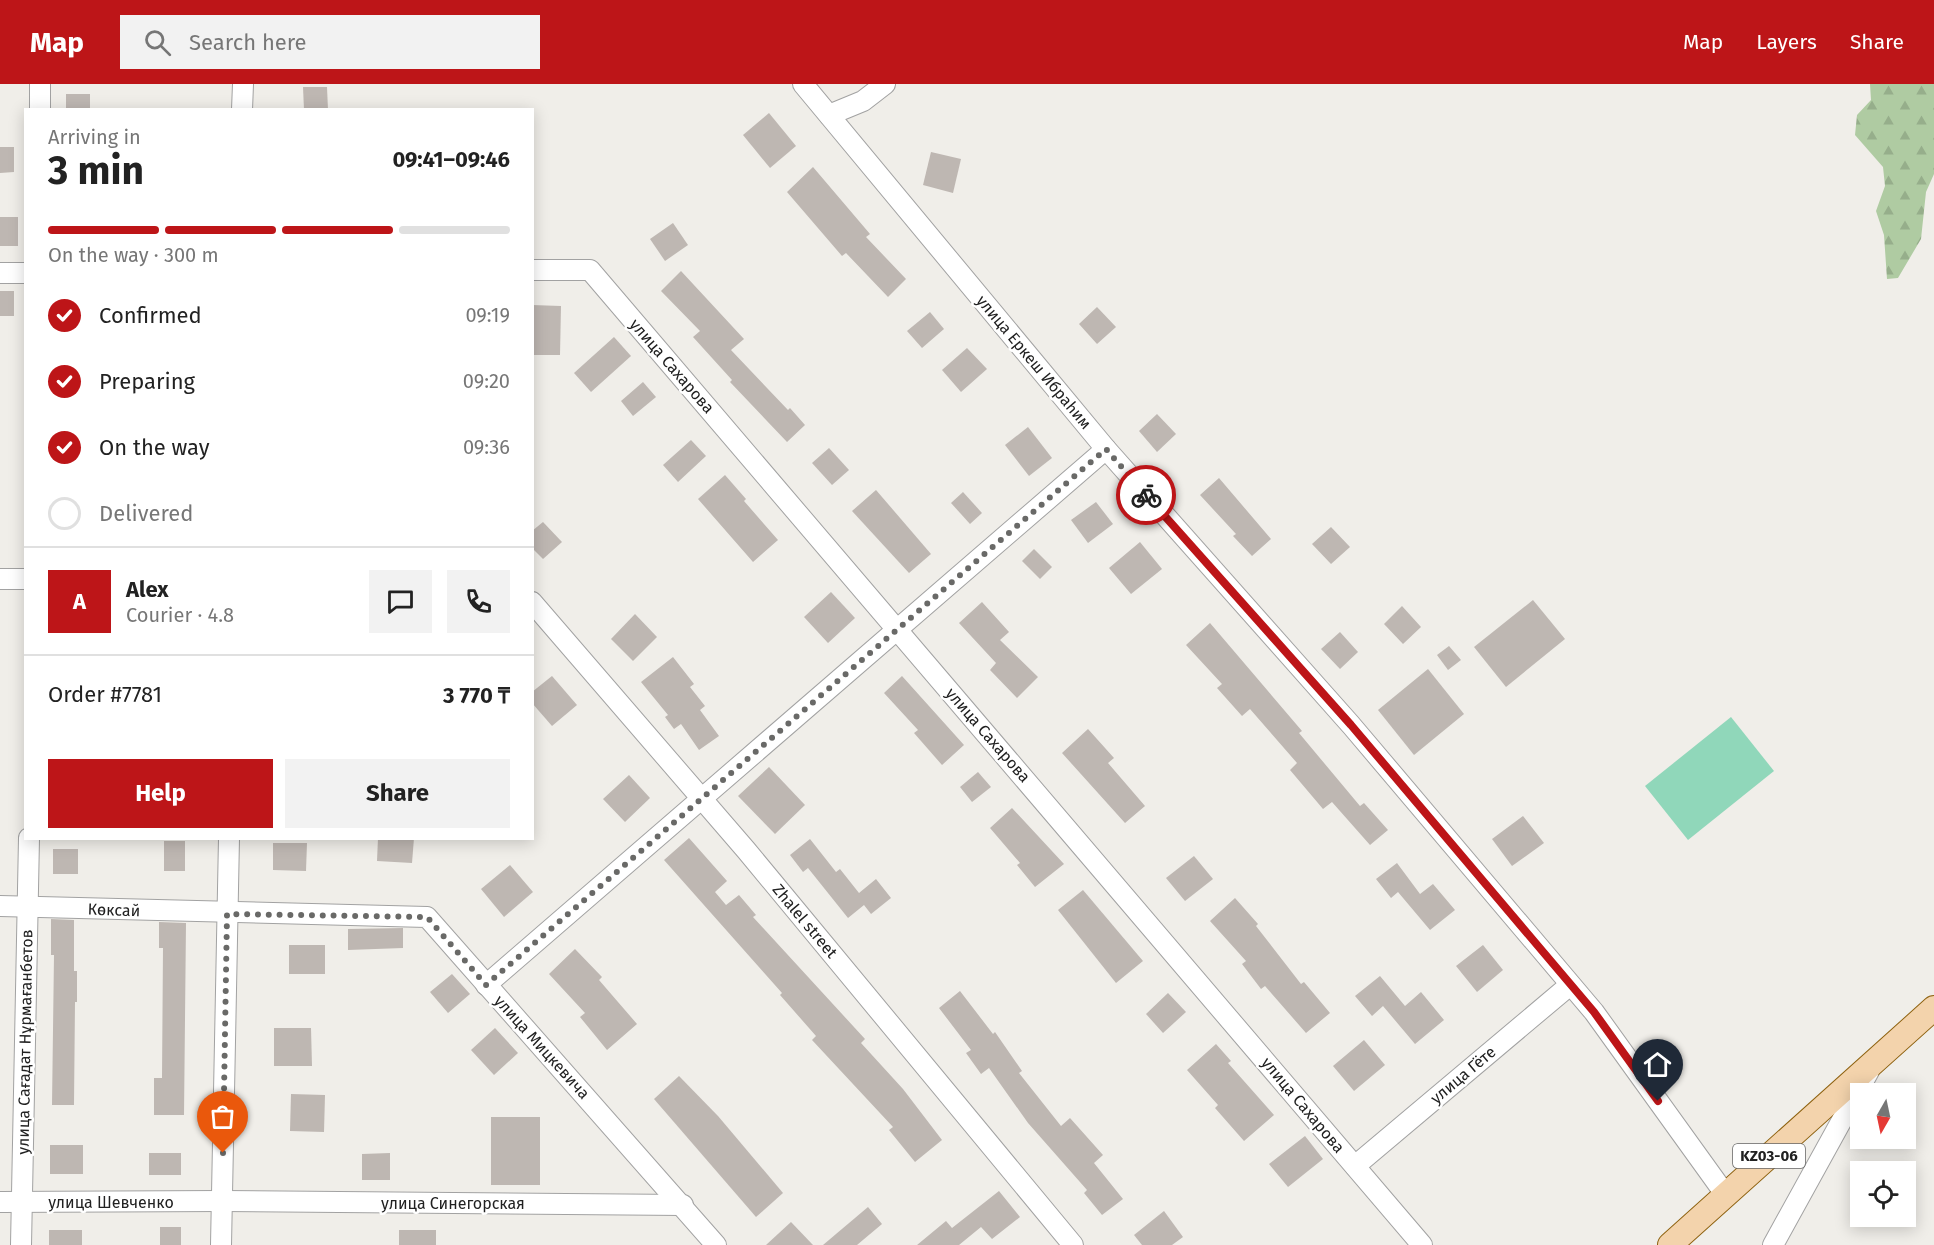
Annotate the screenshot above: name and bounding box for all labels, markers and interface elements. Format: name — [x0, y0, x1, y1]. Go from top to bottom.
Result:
search box — [120, 15, 540, 69]
text: Map — [30, 26, 84, 59]
icon: search — [141, 26, 174, 59]
text: Search here — [189, 29, 307, 56]
text: Map — [1683, 29, 1723, 55]
text: Layers — [1756, 29, 1817, 55]
text: Share — [1850, 29, 1904, 55]
text: Arriving in — [48, 125, 141, 149]
text: 09:41–09:46 — [392, 146, 510, 173]
text: 3 min — [48, 148, 144, 194]
text: On the way · 300 m — [48, 243, 219, 267]
street label: улица Еркеш Ибраһим — [973, 291, 1095, 433]
icon: check — [48, 299, 81, 332]
text: Confirmed — [99, 302, 202, 329]
text: 09:19 — [465, 303, 510, 327]
street label: улица Сахарова — [626, 315, 718, 417]
icon: check — [48, 365, 81, 398]
text: Preparing — [99, 368, 195, 395]
text: 09:20 — [463, 369, 510, 393]
icon: check — [48, 431, 81, 464]
text: On the way — [99, 434, 210, 461]
text: 09:36 — [463, 435, 510, 459]
courier — [1116, 465, 1176, 525]
icon: bike — [1130, 479, 1163, 512]
text: Delivered — [99, 500, 194, 527]
button: chat — [369, 570, 432, 633]
button: phone — [447, 570, 510, 633]
text: Alex — [126, 576, 169, 603]
text: A — [73, 588, 86, 615]
text: Courier · 4.8 — [126, 603, 234, 627]
text: Order #7781 — [48, 681, 162, 708]
text: 3 770 ₸ — [443, 682, 510, 709]
street label: улица Сахарова — [942, 684, 1034, 786]
button: Help — [48, 759, 273, 828]
button: Share — [285, 759, 510, 828]
street label: Zhalel street — [769, 880, 842, 962]
street label: Көксай — [87, 900, 141, 920]
street label: улица Сағадат Нұрмағанбетов — [14, 929, 36, 1155]
street label: улица Мицкевича — [490, 991, 594, 1103]
pin — [1632, 1039, 1683, 1101]
street label: улица Гёте — [1427, 1042, 1499, 1108]
icon: home — [1641, 1048, 1674, 1081]
street label: улица Сахарова — [1257, 1053, 1349, 1157]
north arrow — [1850, 1083, 1916, 1149]
map controls — [1850, 1083, 1916, 1227]
pin — [197, 1091, 248, 1153]
icon: bag — [206, 1100, 239, 1133]
road number: KZ03-06 — [1733, 1144, 1805, 1168]
button: locate — [1850, 1161, 1916, 1227]
street label: улица Шевченко — [48, 1193, 174, 1212]
street label: улица Синегорская — [381, 1194, 525, 1213]

